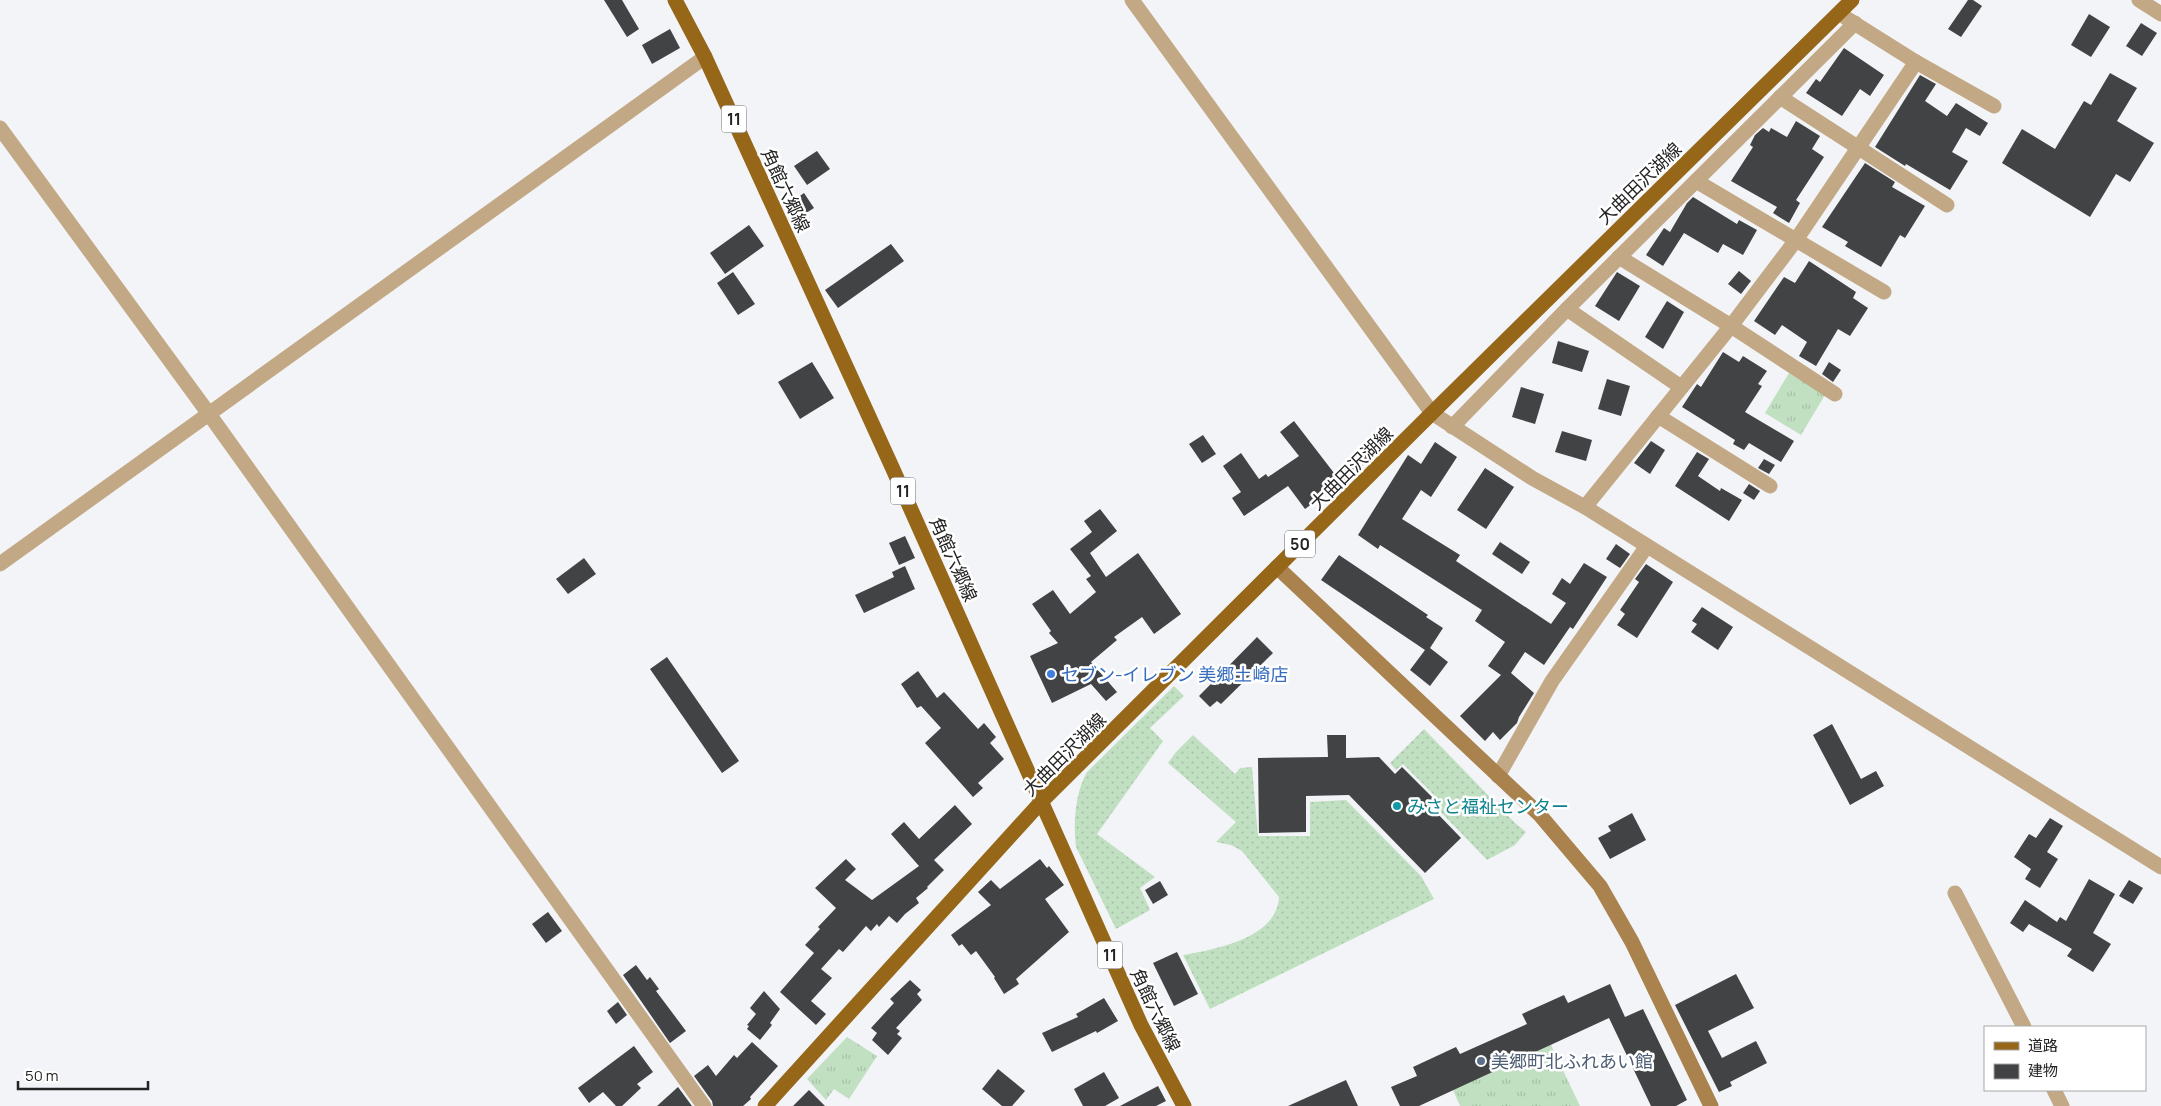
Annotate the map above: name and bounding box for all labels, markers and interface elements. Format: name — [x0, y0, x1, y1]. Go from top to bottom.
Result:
road number: 11 — [722, 106, 746, 132]
street label: 大曲田沢湖線 — [1592, 137, 1686, 229]
street label: 角館六郷線 — [756, 144, 816, 236]
street label: 大曲田沢湖線 — [1304, 421, 1398, 515]
road number: 11 — [890, 478, 916, 504]
street label: 角館六郷線 — [925, 513, 983, 605]
road number: 50 — [1285, 530, 1315, 558]
place label: セブン-イレブン 美郷土崎店 — [1061, 662, 1288, 686]
marker: セブン-イレブン 美郷土崎店 — [1045, 668, 1057, 680]
street label: 大曲田沢湖線 — [1017, 707, 1111, 801]
place label: みさと福祉センター — [1407, 794, 1569, 818]
marker: みさと福祉センター — [1391, 800, 1403, 812]
road number: 11 — [1098, 942, 1122, 968]
street label: 角館六郷線 — [1125, 964, 1187, 1056]
legend — [1984, 1026, 2146, 1091]
text: 道路 — [2028, 1035, 2058, 1056]
place label: 美郷町北ふれあい館 — [1491, 1049, 1653, 1073]
marker: 美郷町北ふれあい館 — [1475, 1055, 1487, 1067]
scale bar — [18, 1058, 148, 1090]
text: 建物 — [2028, 1060, 2058, 1081]
text: 50 m — [25, 1065, 59, 1086]

